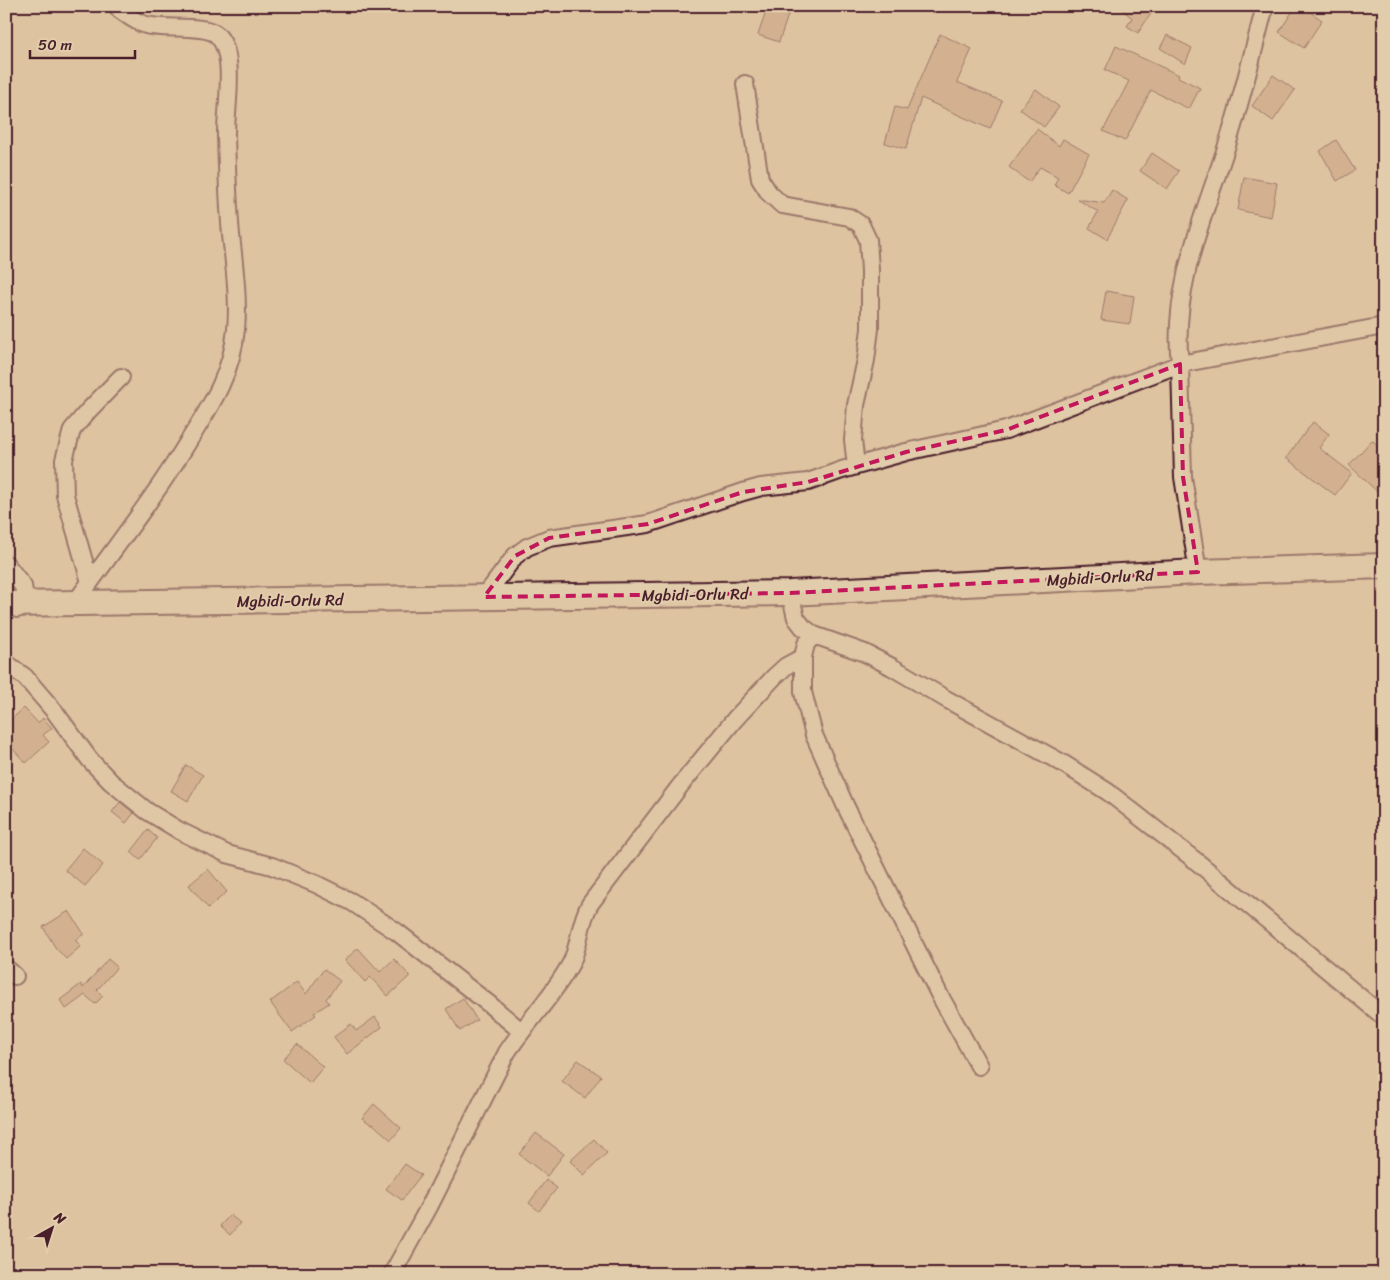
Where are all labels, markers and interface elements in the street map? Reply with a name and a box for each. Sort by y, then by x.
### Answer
scale bar [30,28,135,60]
text: 50 m [38,32,73,58]
street label: Mgbidi-Orlu Rd [1046,560,1156,595]
street label: Mgbidi-Orlu Rd [641,579,750,610]
street label: Mgbidi-Orlu Rd [236,585,345,616]
north arrow [28,1202,78,1252]
text: N [47,1205,72,1231]

